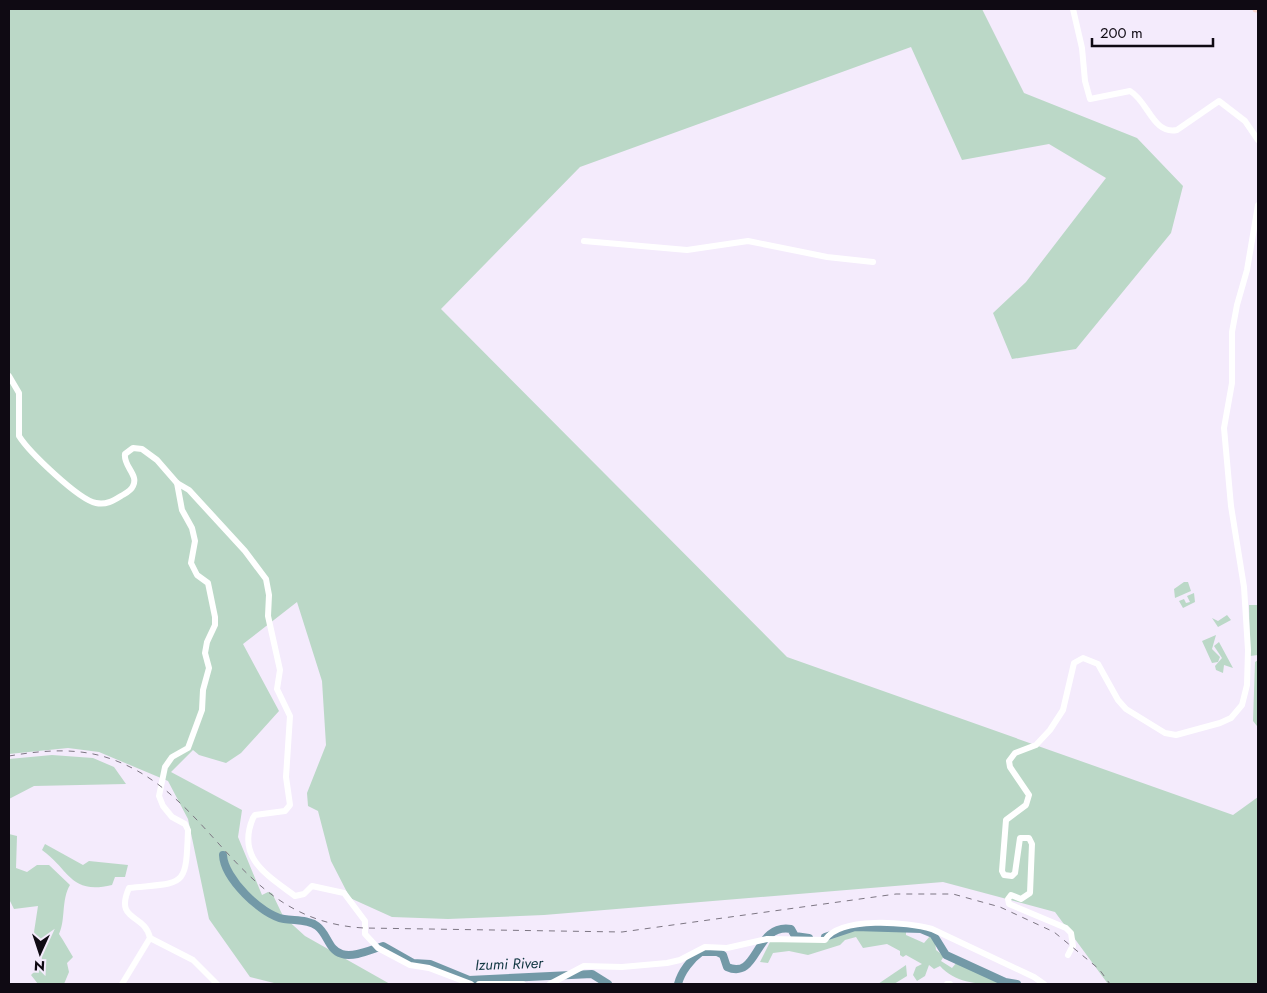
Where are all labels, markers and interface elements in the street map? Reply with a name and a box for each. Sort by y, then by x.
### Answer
scale bar [1092,15,1213,47]
text: 200 m [1100,22,1143,44]
north arrow [15,928,65,978]
water label: Izumi River [475,952,544,976]
text: N [33,956,45,976]

